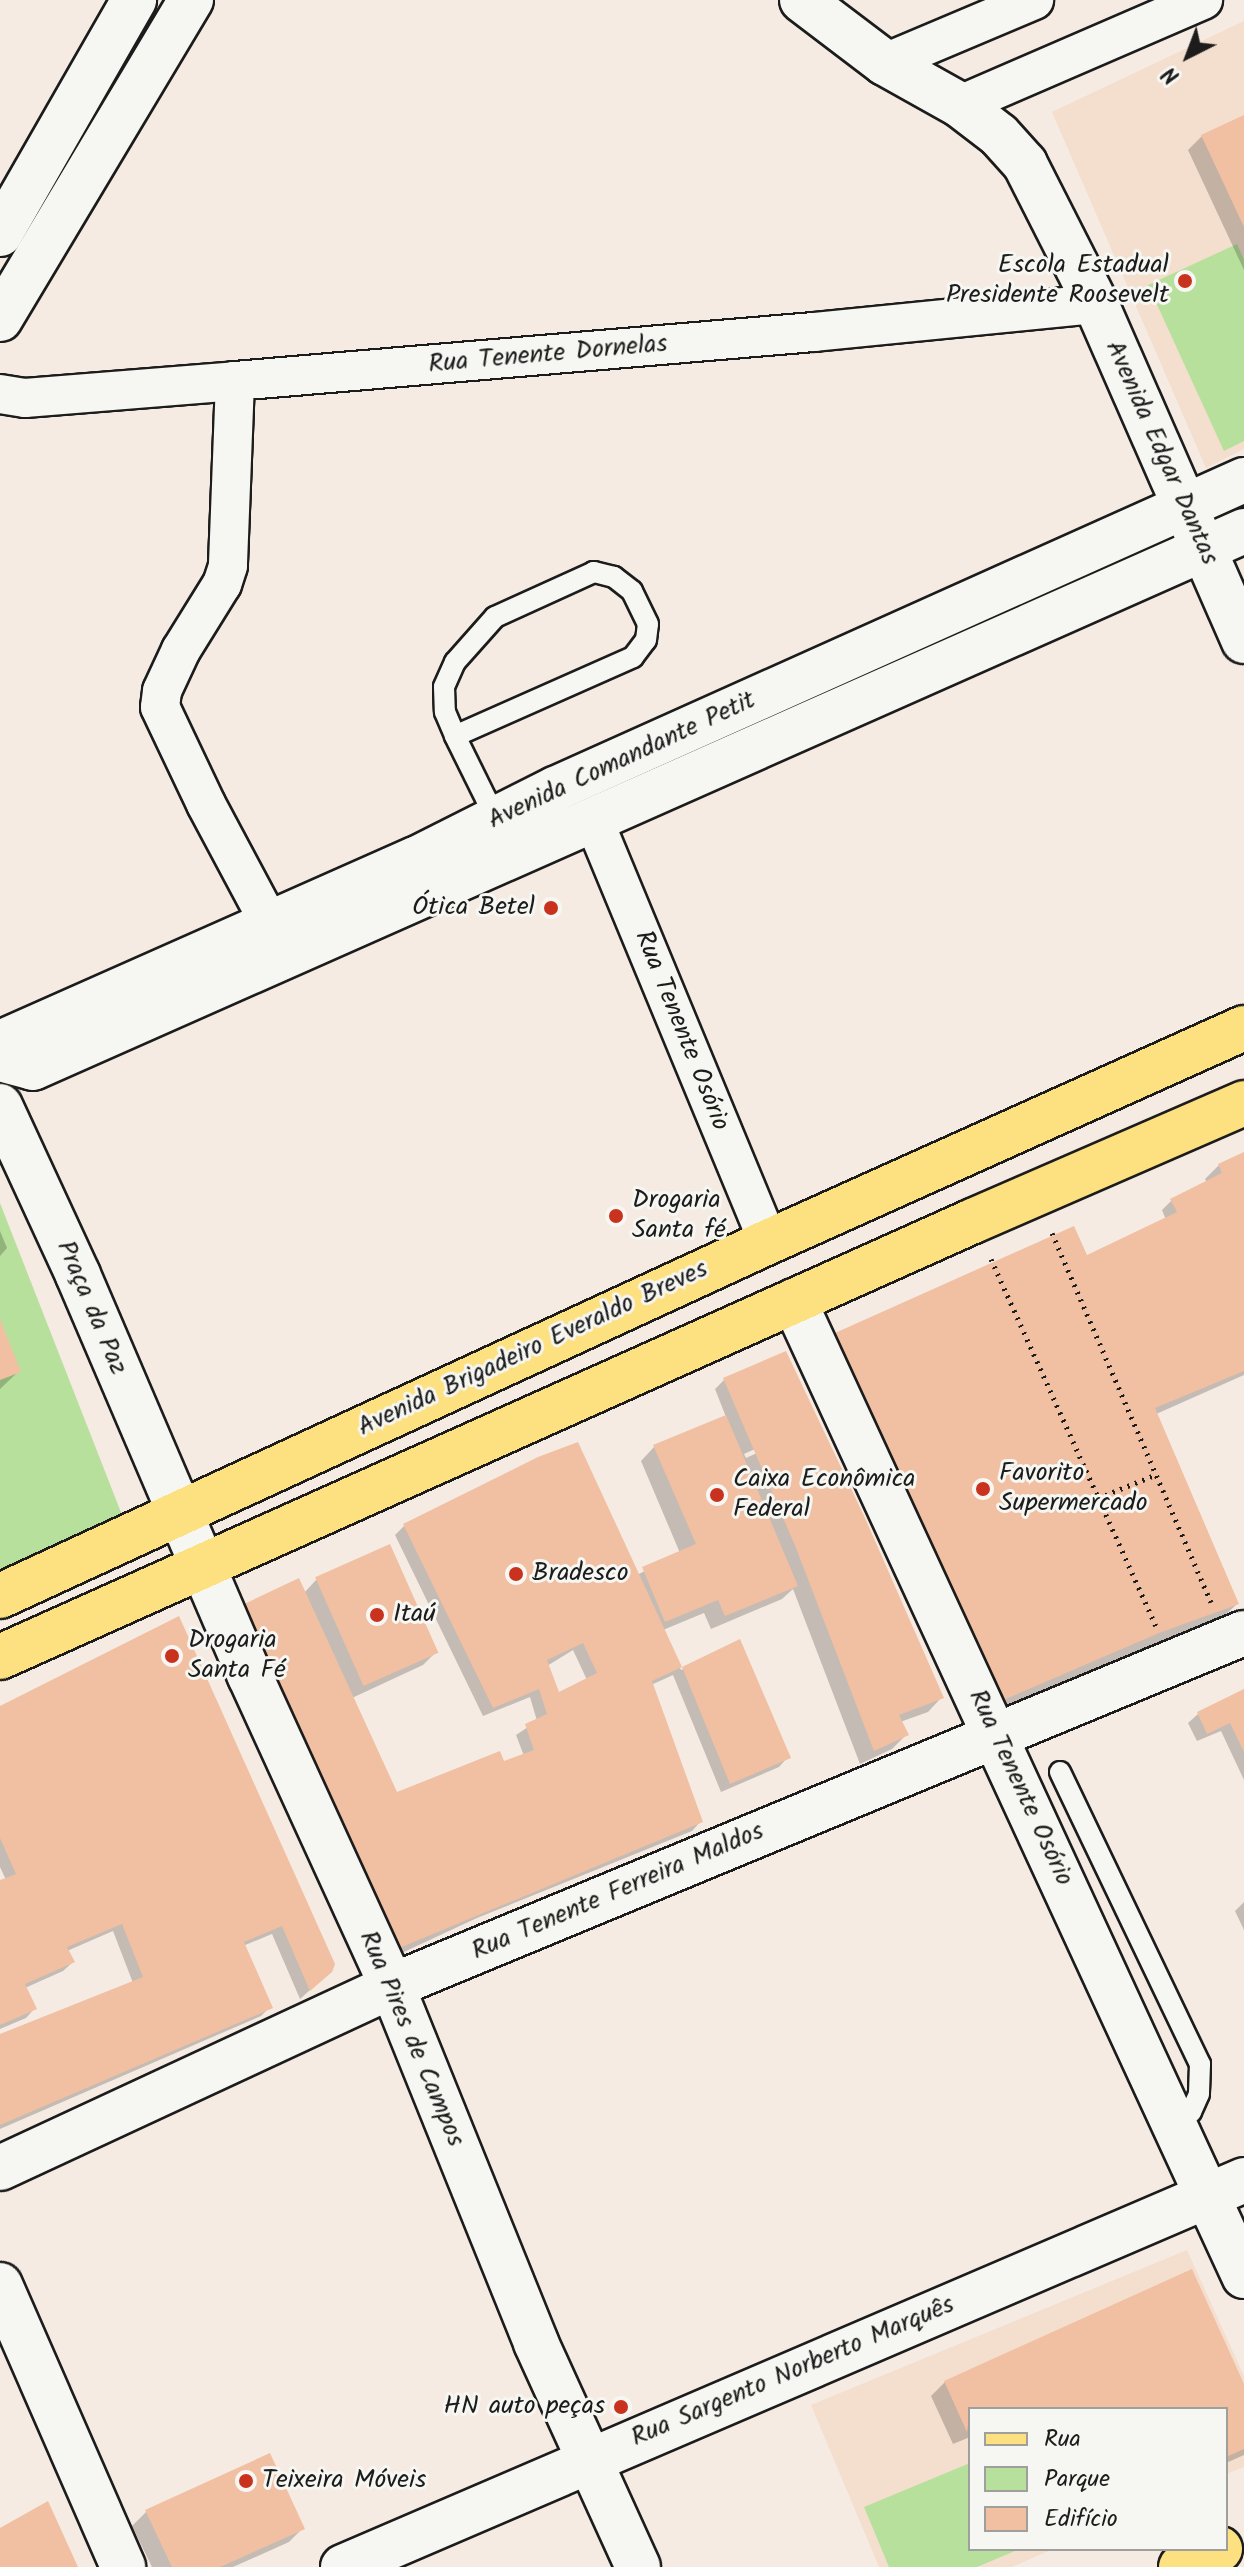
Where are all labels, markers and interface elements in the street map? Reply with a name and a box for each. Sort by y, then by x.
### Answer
north arrow [1148,16,1228,96]
text: N [1155,57,1188,92]
place label: Escola Estadual Presidente Roosevelt [946,250,1169,312]
marker: Escola Estadual Presidente Roosevelt [1176,272,1194,290]
street label: Rua Tenente Dornelas [427,329,669,381]
street label: Avenida Edgar Dantas [1098,336,1224,570]
street label: Avenida Comandante Petit [483,685,761,837]
place label: Ótica Betel [412,892,535,924]
marker: Ótica Betel [542,899,560,917]
street label: Rua Tenente Osório [627,926,735,1136]
place label: Drogaria Santa fé [632,1185,726,1246]
marker: Drogaria Santa fé [607,1207,625,1225]
street label: Praça da Paz [49,1236,133,1380]
street label: Avenida Brigadeiro Everaldo Breves [353,1254,713,1444]
place label: Favorito Supermercado [999,1458,1148,1520]
place label: Caixa Econômica Federal [733,1464,915,1526]
marker: Favorito Supermercado [974,1480,992,1498]
marker: Caixa Econômica Federal [708,1486,726,1504]
place label: Bradesco [532,1558,628,1590]
marker: Bradesco [507,1565,525,1583]
place label: Itaú [393,1599,436,1631]
marker: Itaú [368,1606,386,1624]
place label: Drogaria Santa Fé [188,1625,286,1686]
marker: Drogaria Santa Fé [163,1647,181,1665]
street label: Rua Tenente Osório [961,1685,1079,1891]
street label: Rua Tenente Ferreira Maldos [467,1816,769,1968]
street label: Rua Pires de Campos [351,1926,471,2152]
street label: Rua Sargento Norberto Marquês [627,2290,959,2454]
place label: HN auto peças [444,2391,605,2423]
marker: HN auto peças [612,2398,630,2416]
legend [968,2407,1228,2551]
text: Rua [1044,2420,1081,2459]
text: Parque [1044,2460,1110,2499]
place label: Teixeira Móveis [262,2465,426,2497]
marker: Teixeira Móveis [237,2472,255,2490]
text: Edifício [1044,2500,1118,2539]

